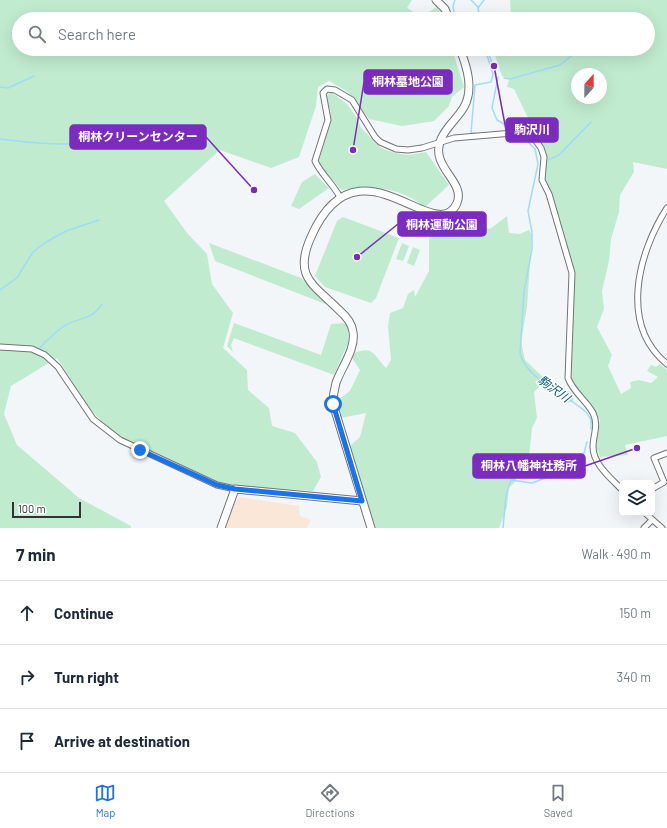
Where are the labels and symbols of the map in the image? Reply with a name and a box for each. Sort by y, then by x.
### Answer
north arrow [571,68,607,104]
callout: 桐林墓地公園 [364,70,452,94]
text: 桐林墓地公園 [372,74,444,88]
callout: 駒沢川 [506,118,558,142]
text: 駒沢川 [514,122,550,136]
callout: 桐林クリーンセンター [70,125,206,149]
text: 桐林クリーンセンター [78,129,198,143]
callout: 桐林運動公園 [398,212,486,236]
text: 桐林運動公園 [406,217,478,231]
water label: 駒沢川 [536,372,575,406]
route start [324,395,342,413]
route end [131,441,149,459]
callout: 桐林八幡神社務所 [473,454,585,478]
text: 桐林八幡神社務所 [481,458,577,472]
scale bar [12,500,81,519]

